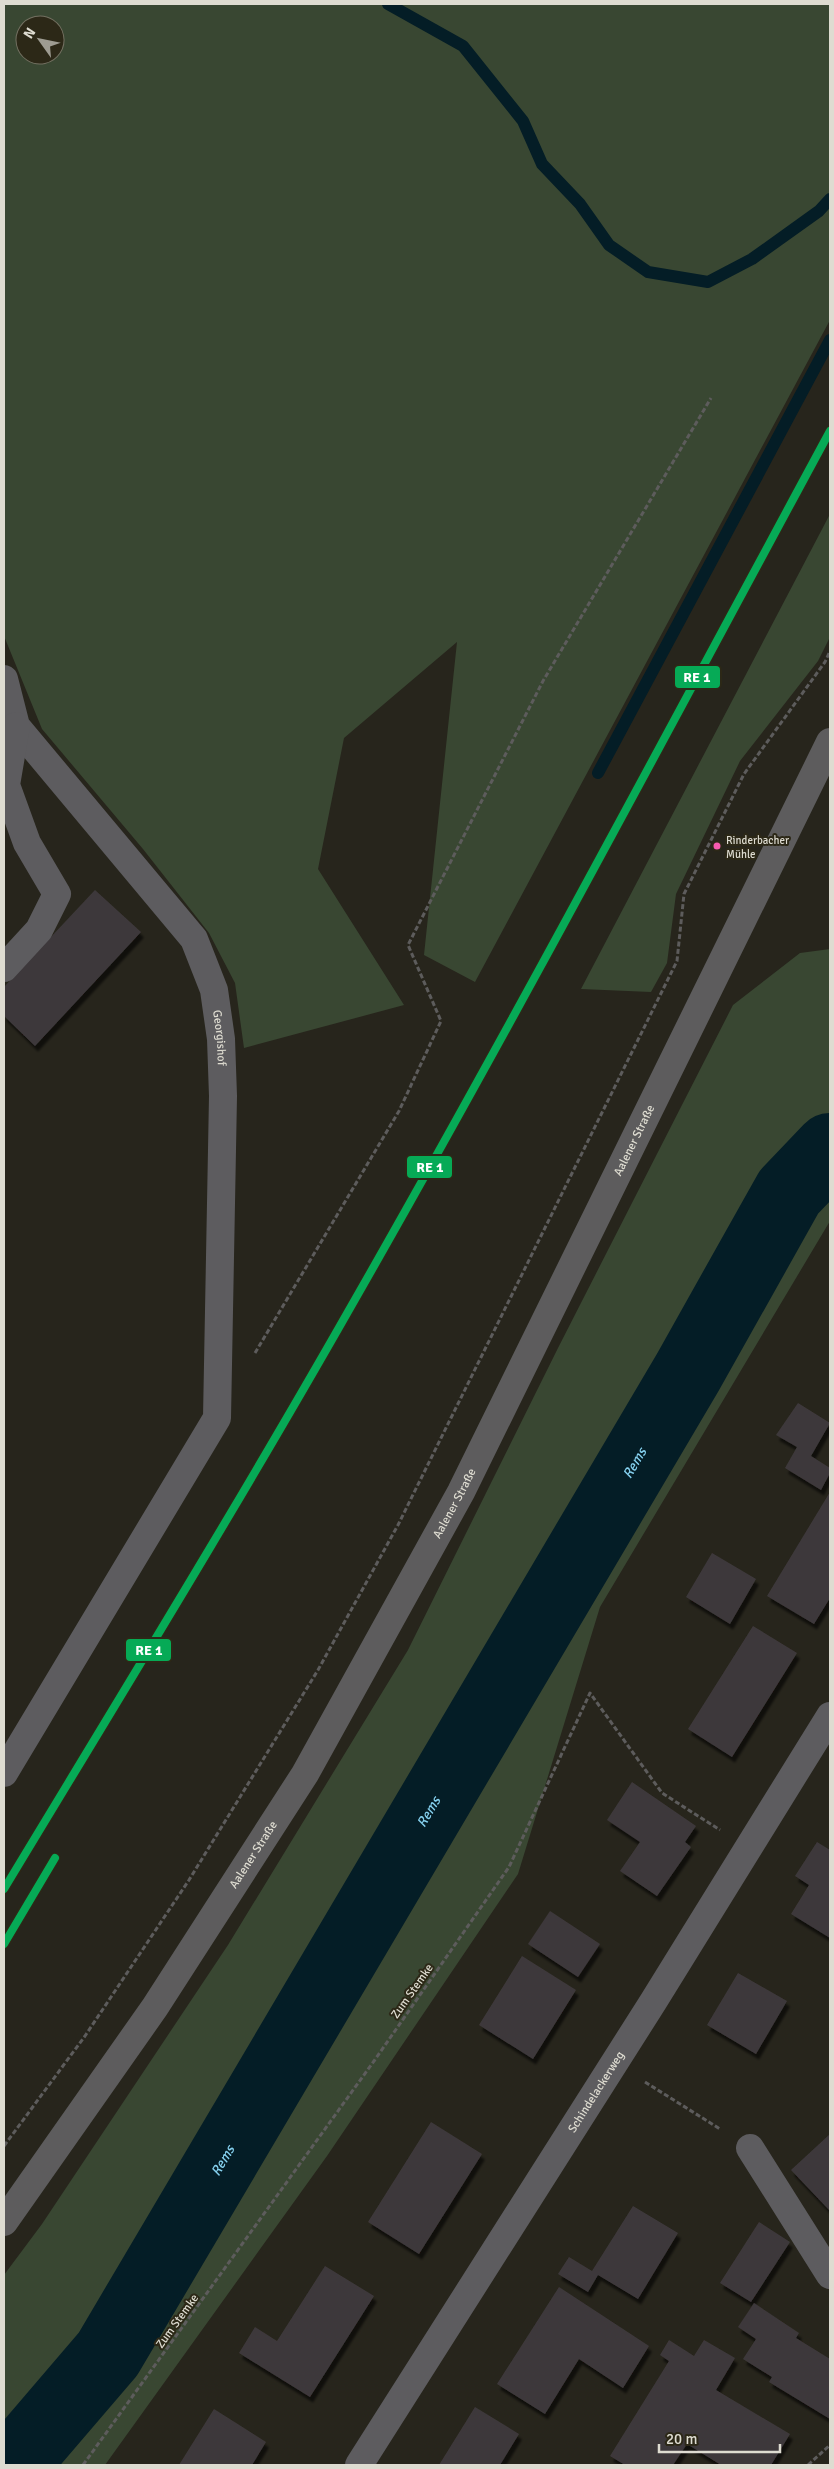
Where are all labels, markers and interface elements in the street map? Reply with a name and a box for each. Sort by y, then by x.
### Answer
north arrow [15,15,65,65]
text: N [20,24,39,42]
line badge: RE 1 [674,665,721,689]
text: RE 1 [683,669,711,686]
place label: Rinderbacher Mühle [726,834,789,861]
marker: Rinderbacher Mühle [712,841,722,851]
street label: Georgishof [209,1009,229,1067]
street label: Aalener Straße [611,1103,658,1179]
line badge: RE 1 [406,1155,453,1179]
text: RE 1 [416,1159,444,1176]
water label: Rems [619,1443,651,1482]
street label: Aalener Straße [430,1466,479,1541]
line badge: RE 1 [125,1638,172,1662]
text: RE 1 [135,1642,163,1659]
water label: Rems [413,1792,445,1830]
street label: Aalener Straße [226,1818,281,1891]
street label: Zum Stemke [388,1961,437,2022]
street label: Schindelackerweg [565,2049,628,2136]
water label: Rems [207,2141,239,2179]
street label: Zum Stemke [153,2291,202,2351]
scale bar [659,2422,780,2454]
text: 20 m [666,2430,697,2448]

